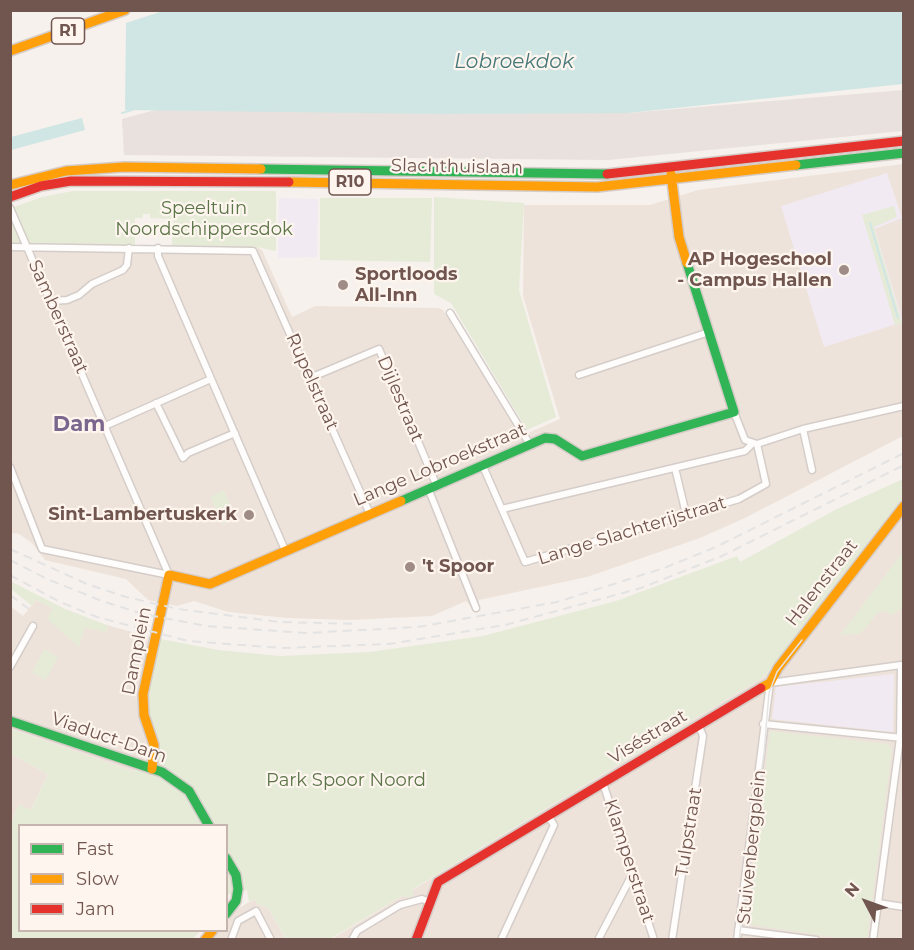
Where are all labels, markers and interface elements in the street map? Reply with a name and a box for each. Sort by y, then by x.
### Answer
road number: R1 [52,18,84,44]
water label: Lobroekdok [454,50,574,74]
street label: Slachthuislaan [391,155,523,179]
road number: R10 [329,169,371,195]
park label: Speeltuin Noordschippersdok [115,198,293,240]
place label: AP Hogeschool - Campus Hallen [677,249,832,292]
street label: Samberstraat [23,257,93,377]
marker: AP Hogeschool - Campus Hallen [837,263,851,277]
place label: Sportloods All-Inn [355,264,458,306]
marker: Sportloods All-Inn [336,278,350,292]
street label: Rupelstraat [281,330,343,434]
street label: Dijlestraat [372,353,428,445]
district label: Dam [53,412,105,438]
street label: Lange Lobroekstraat [350,419,530,511]
street label: Lange Slachterijstraat [535,492,729,570]
place label: Sint-Lambertuskerk [48,504,237,526]
marker: Sint-Lambertuskerk [242,508,256,522]
street label: Halenstraat [781,535,863,631]
place label: 't Spoor [422,556,494,578]
marker: 't Spoor [403,560,417,574]
street label: Damplein [118,605,156,697]
street label: Viséstraat [605,705,691,769]
street label: Viaduct-Dam [48,708,170,768]
street label: Stuivenbergplein [733,769,771,925]
park label: Park Spoor Noord [266,770,426,792]
street label: Tulpstraat [671,786,707,878]
street label: Klamperstraat [599,796,659,926]
legend [18,824,228,932]
text: Fast [76,838,114,860]
text: Slow [76,868,119,890]
north arrow [836,872,896,932]
text: N [841,879,863,901]
text: Jam [76,898,115,920]

